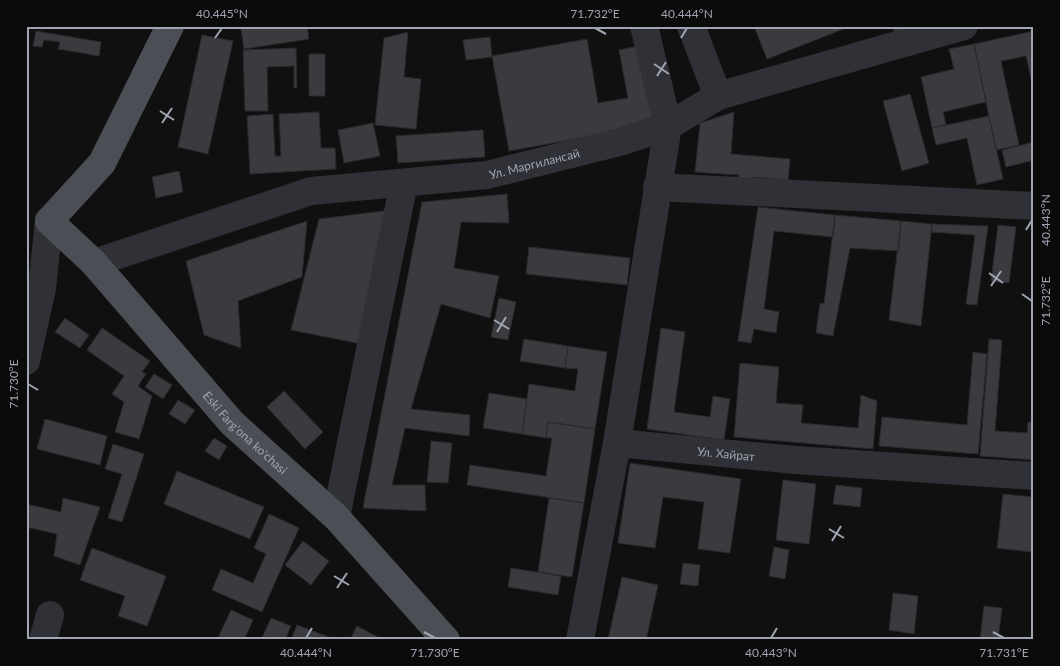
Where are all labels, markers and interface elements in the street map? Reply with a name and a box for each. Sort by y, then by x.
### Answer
text: 40.445°N [196,6,248,21]
text: 71.732°E [570,6,620,21]
text: 40.444°N [661,6,713,21]
street label: Ул. Маргилансай [487,145,581,182]
text: 40.443°N [1038,194,1053,246]
text: 71.732°E [1038,276,1053,326]
text: 71.730°E [6,359,21,409]
street label: Eski Farg'ona ko'chasi [200,388,291,477]
street label: Ул. Хайрат [696,443,756,464]
text: 40.444°N [280,645,332,660]
text: 71.730°E [410,645,460,660]
text: 40.443°N [745,645,797,660]
text: 71.731°E [979,645,1029,660]

